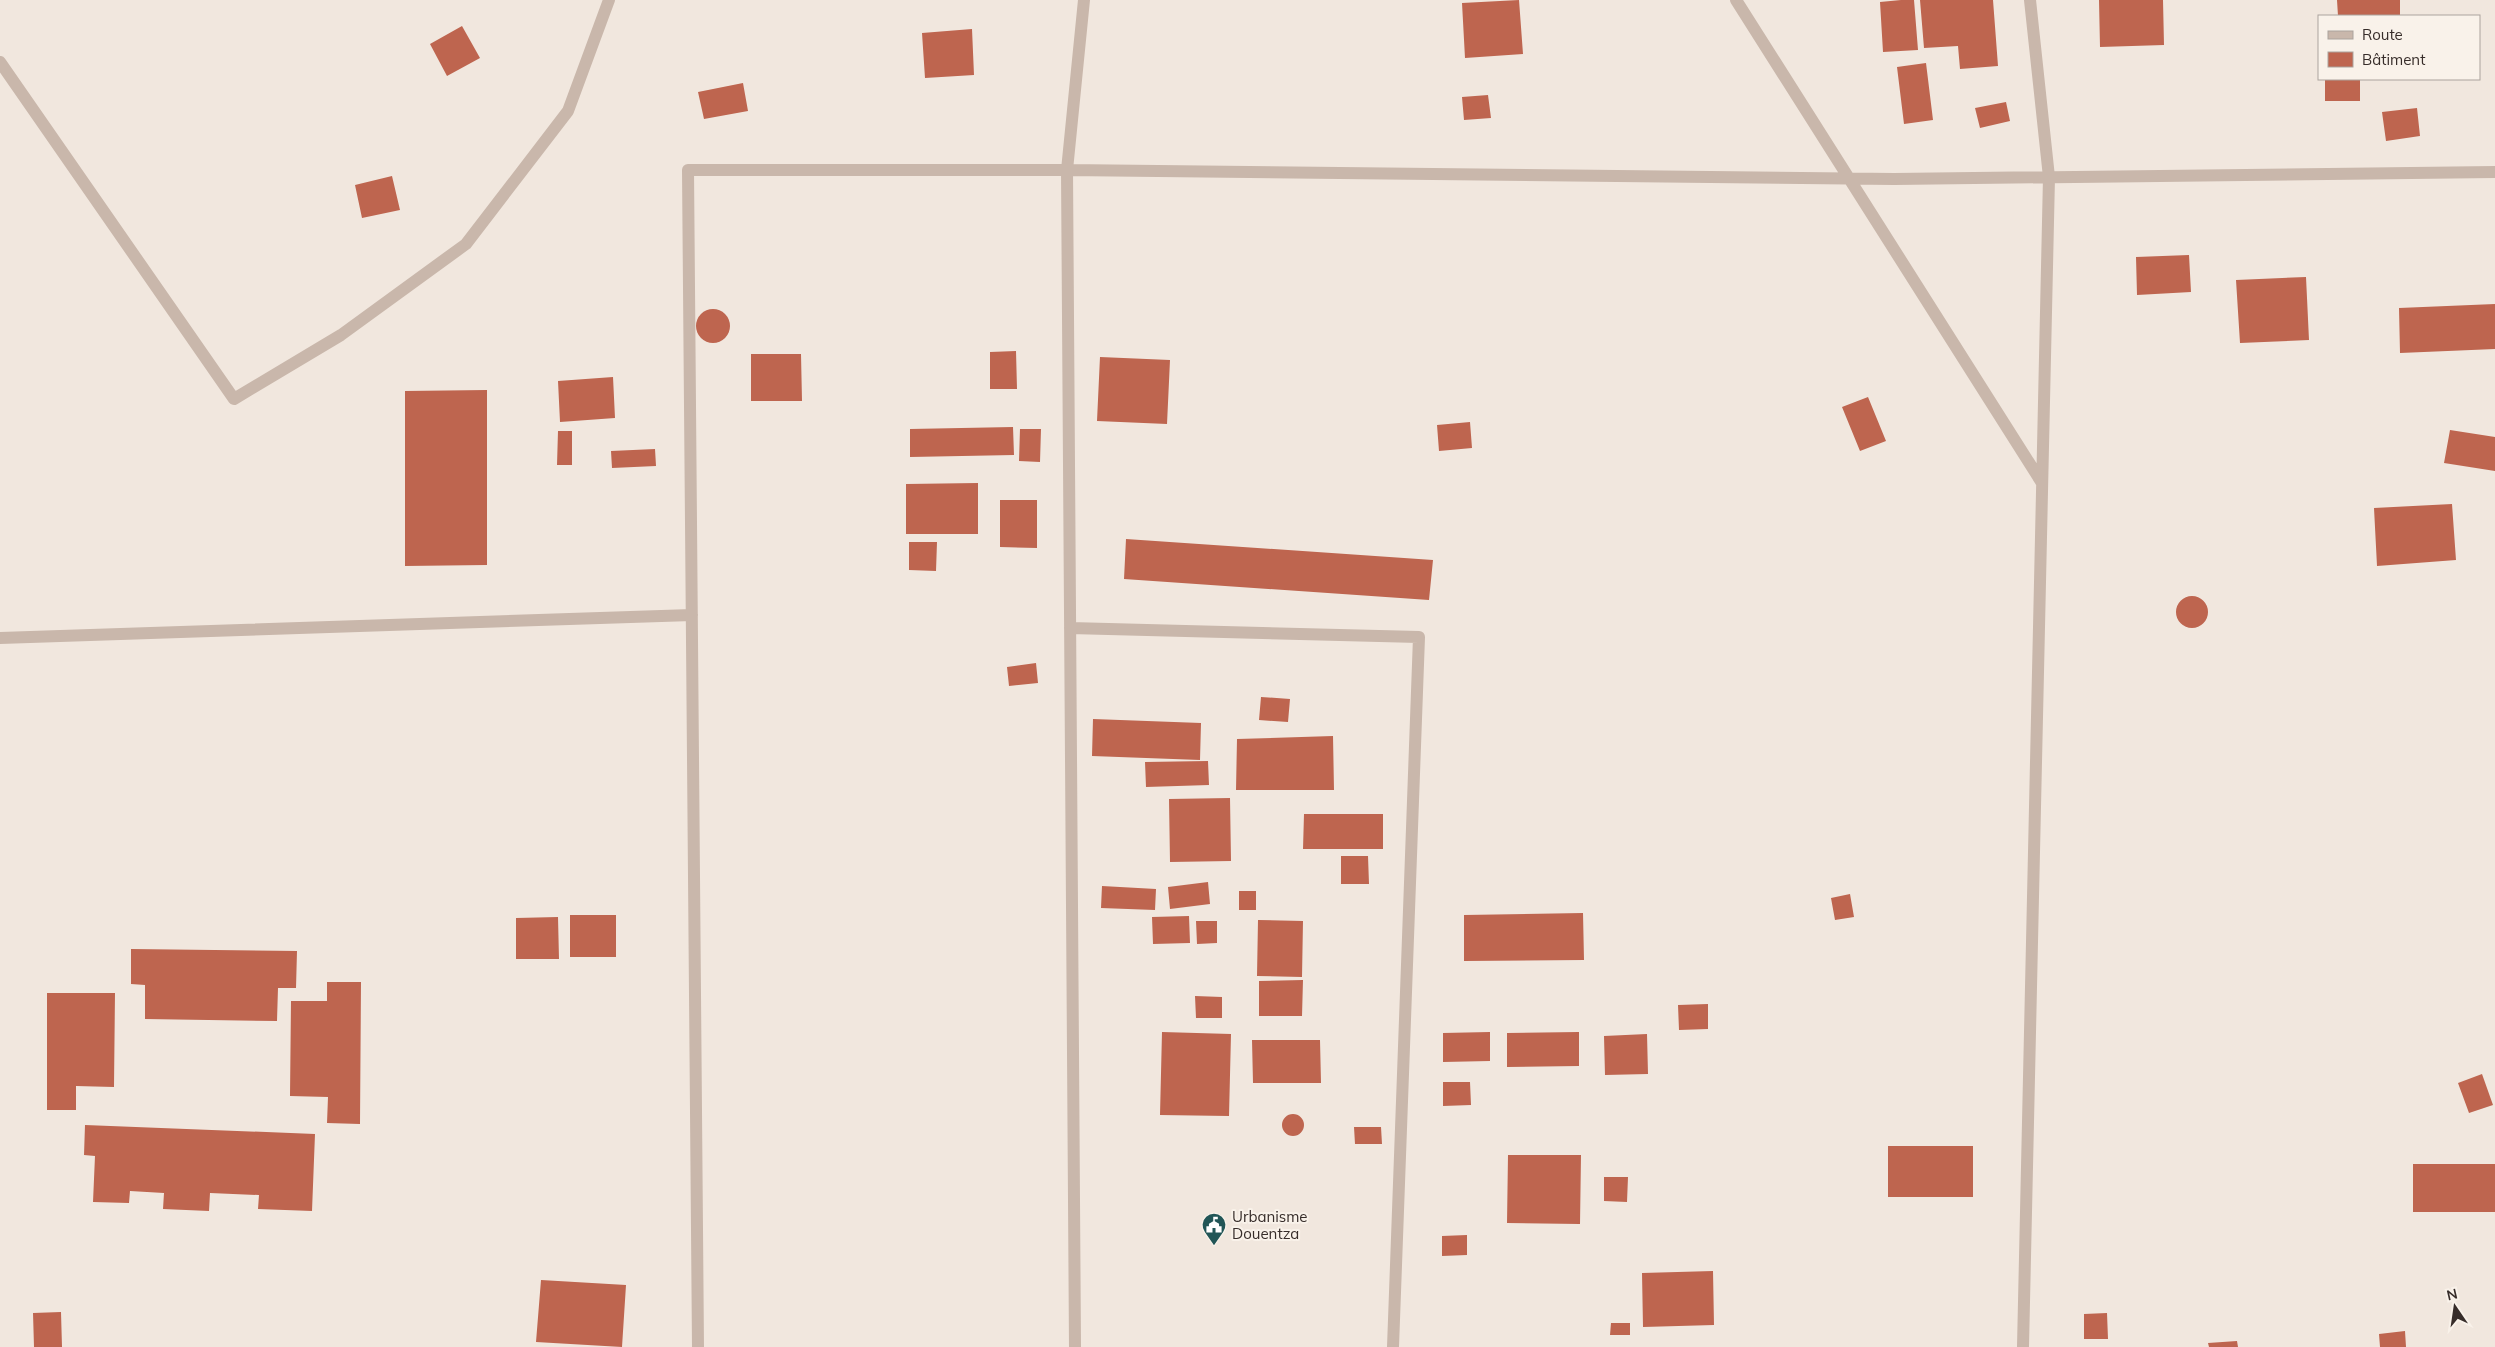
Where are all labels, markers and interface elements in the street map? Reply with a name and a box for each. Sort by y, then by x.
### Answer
legend [2318,15,2480,80]
text: Route [2362,25,2403,44]
text: Bâtiment [2362,50,2425,69]
place label: Urbanisme Douentza [1232,1207,1308,1243]
public building icon: Urbanisme Douentza [1201,1212,1227,1246]
north arrow [2430,1282,2480,1332]
text: N [2445,1284,2459,1304]

